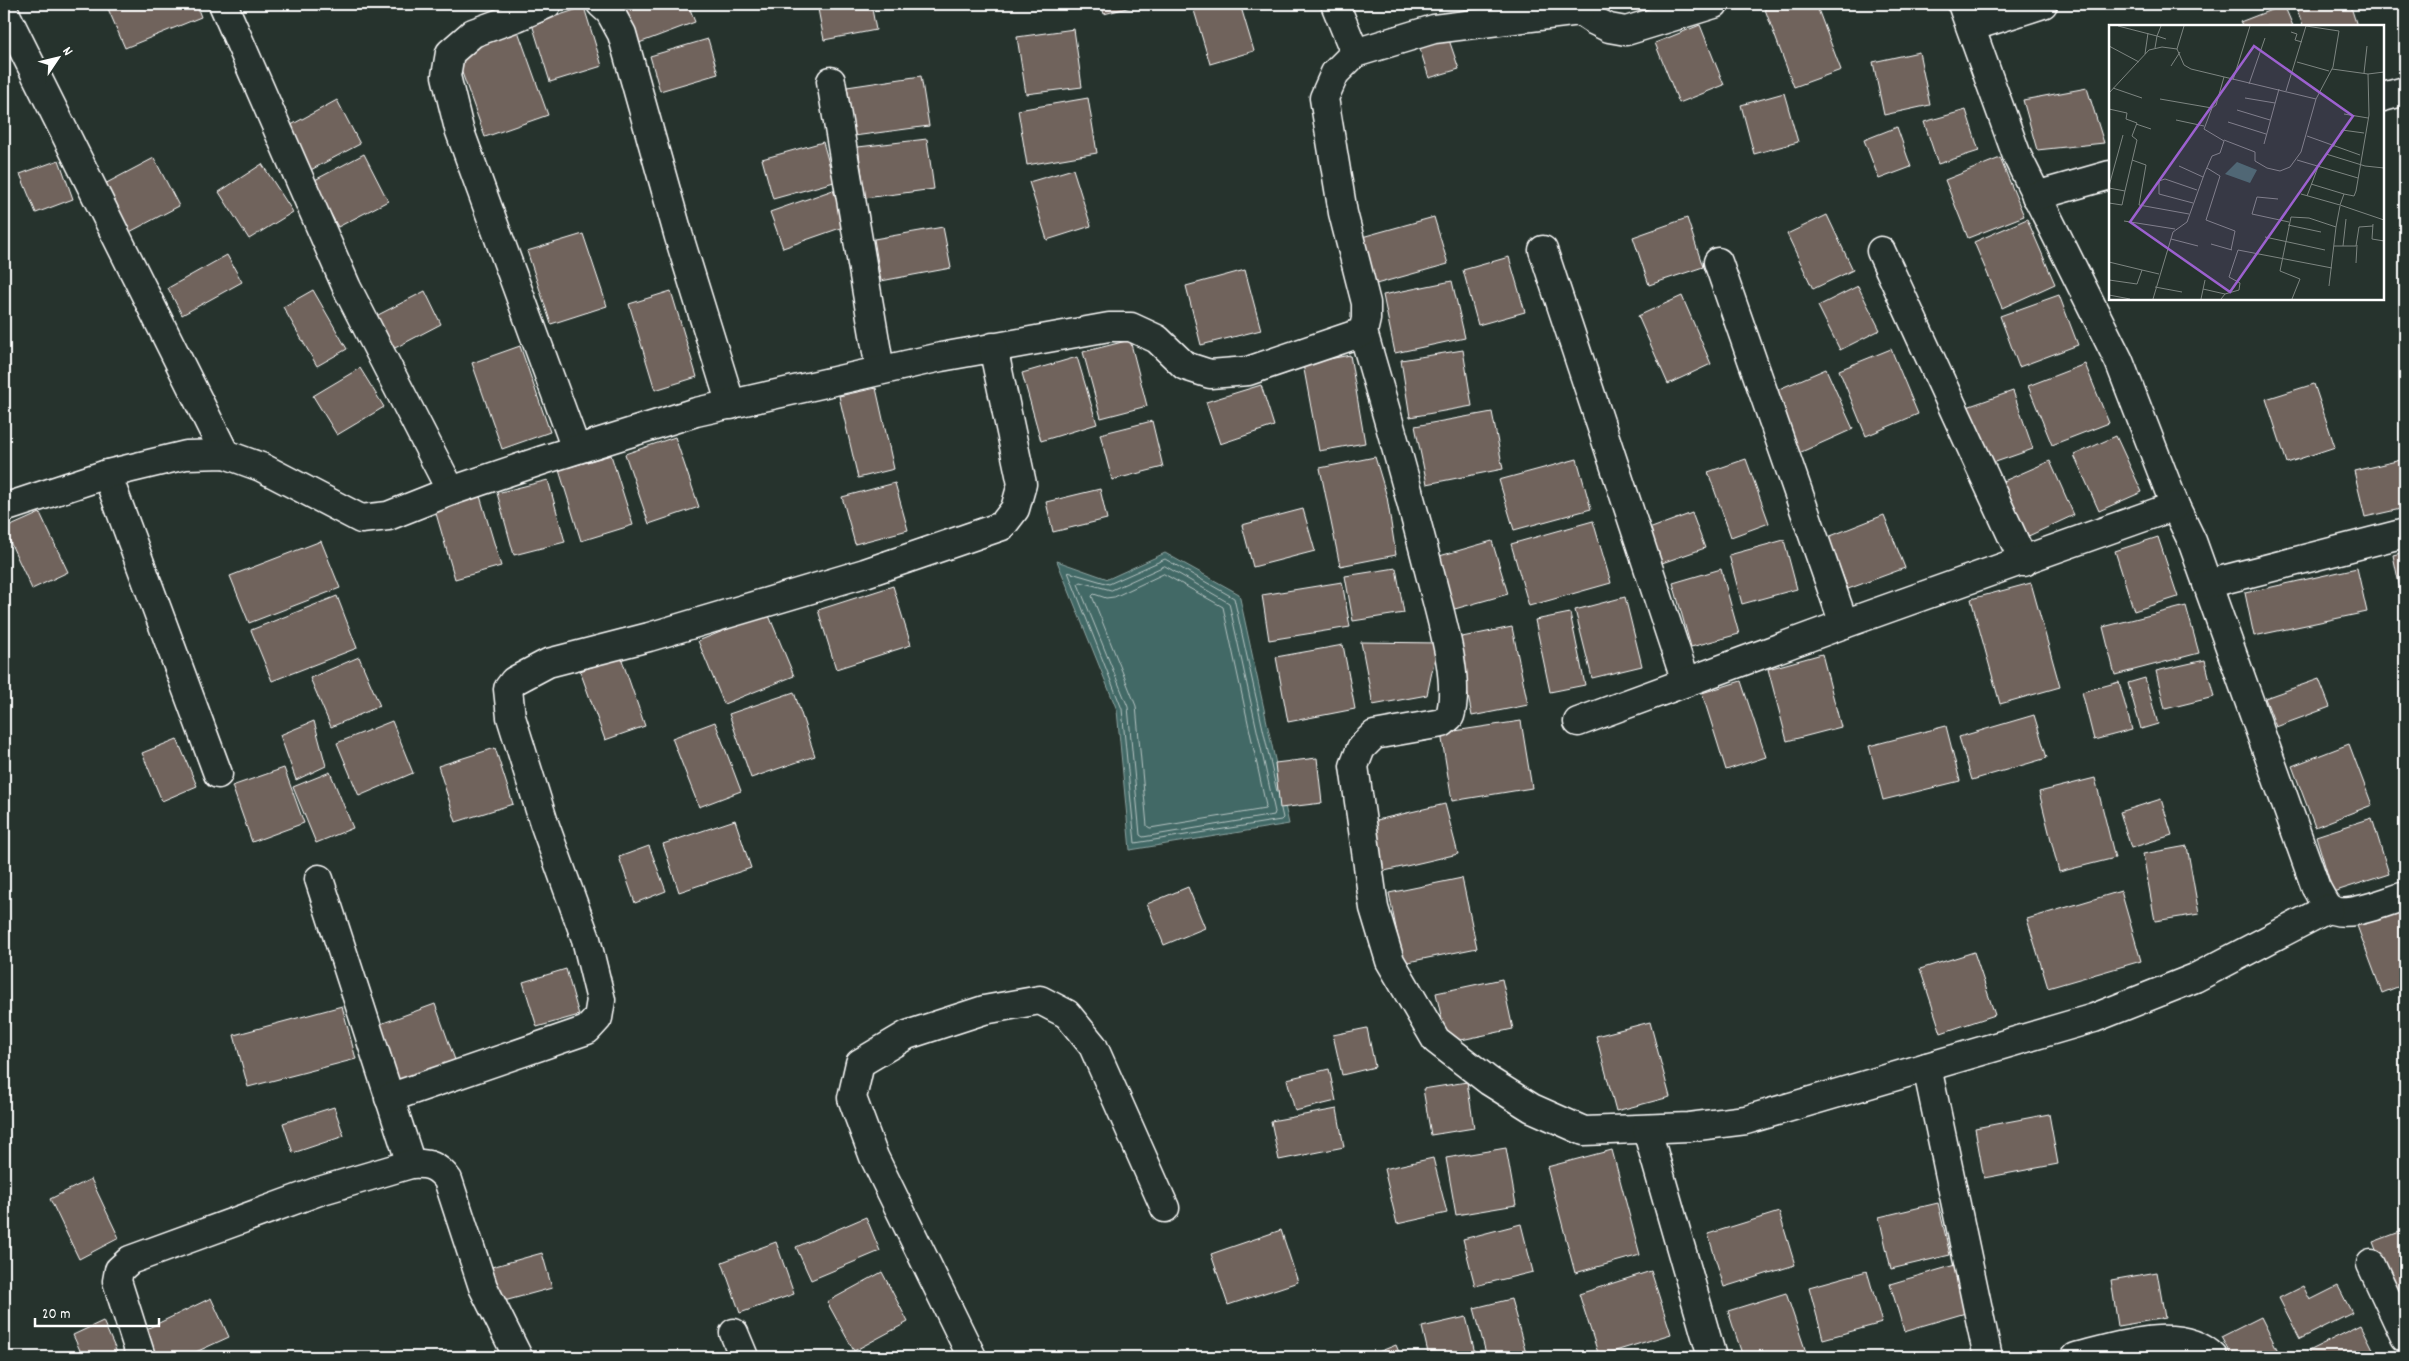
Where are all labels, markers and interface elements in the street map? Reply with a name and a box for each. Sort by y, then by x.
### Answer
inset map [2109,25,2384,300]
north arrow [32,32,82,82]
text: N [57,43,77,60]
scale bar [35,1296,159,1328]
text: 20 m [42,1304,70,1326]

